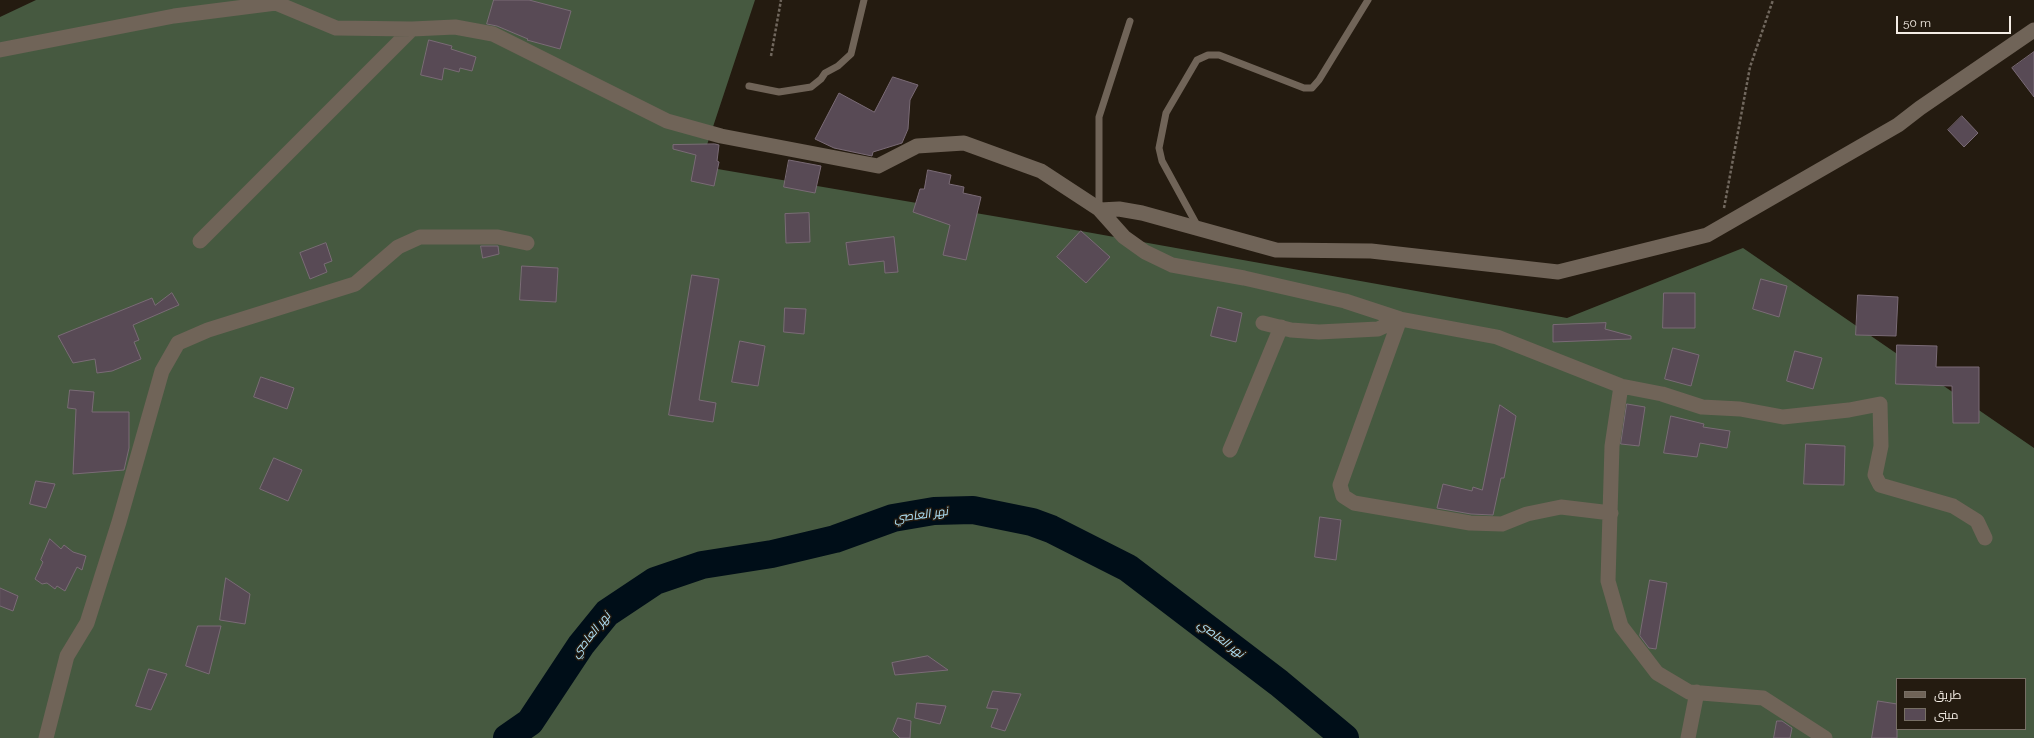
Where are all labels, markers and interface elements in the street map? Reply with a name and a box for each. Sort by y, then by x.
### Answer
scale bar [1898,8,2013,34]
text: 50 m [1903,16,1931,30]
water label: نهر العاصي [893,504,949,526]
water label: نهر العاصي [568,609,614,661]
water label: نهر العاصي [1195,617,1247,661]
legend [1896,678,2026,730]
text: طريق [1934,688,1961,702]
text: مبنى [1934,708,1959,722]

